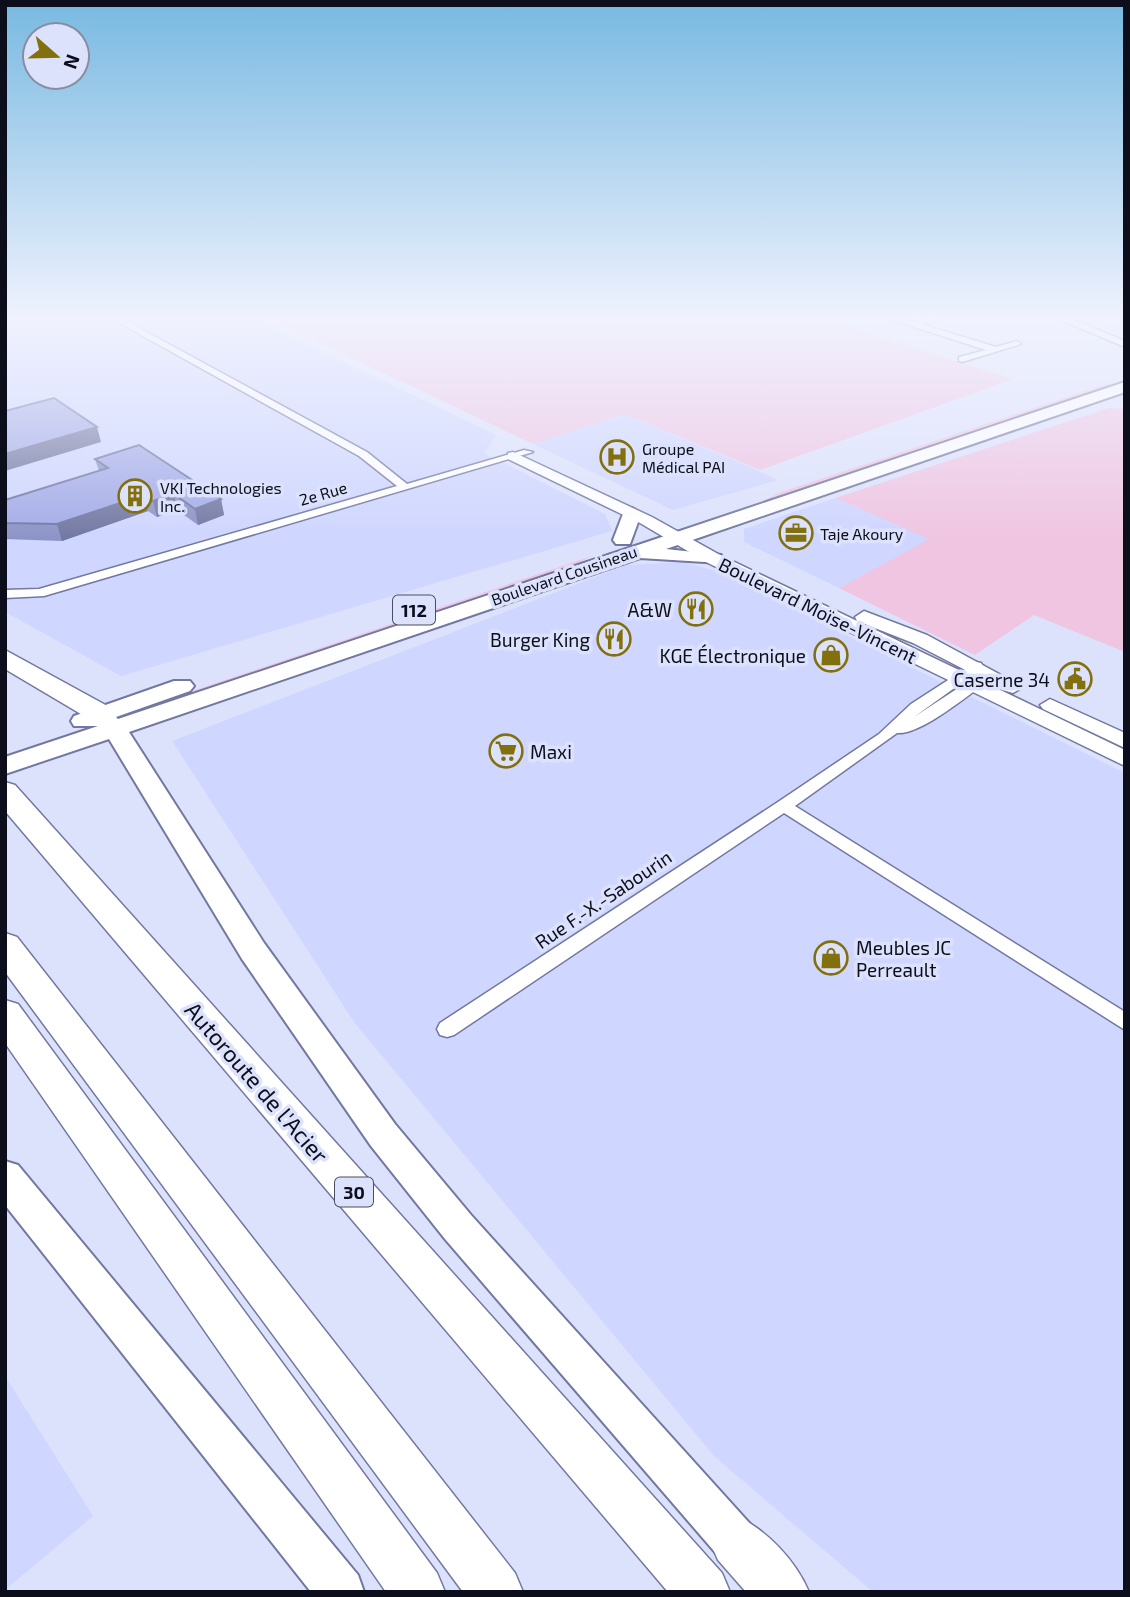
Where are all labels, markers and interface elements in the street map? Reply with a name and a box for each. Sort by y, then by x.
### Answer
north arrow [21,21,91,91]
text: N [59,52,86,72]
hospital icon: Groupe Médical PAI [598,438,636,476]
place label: Groupe Médical PAI [642,439,725,476]
building icon: VKI Technologies Inc. [116,477,154,515]
street label: 2e Rue [297,477,349,509]
place label: VKI Technologies Inc. [160,478,282,515]
office icon: Taje Akoury [777,514,815,552]
place label: Taje Akoury [820,524,904,544]
street label: Boulevard Cousineau [489,541,639,609]
street label: Boulevard Moïse-Vincent [715,552,921,668]
restaurant icon: A&W [677,590,715,628]
road number: 112 [393,596,435,624]
place label: A&W [628,598,672,621]
restaurant icon: Burger King [595,620,633,658]
place label: Burger King [490,628,590,651]
shop icon: KGE Électronique [812,636,850,674]
place label: KGE Électronique [660,644,806,667]
public building icon: Caserne 34 [1056,660,1094,698]
place label: Caserne 34 [954,668,1050,691]
supermarket icon: Maxi [487,732,525,770]
place label: Maxi [530,740,572,763]
street label: Rue F.-X.-Sabourin [530,845,676,953]
place label: Meubles JC Perreault [856,936,951,981]
shop icon: Meubles JC Perreault [812,939,850,977]
street label: Autoroute de l'Acier [179,996,335,1168]
road number: 30 [335,1177,373,1206]

